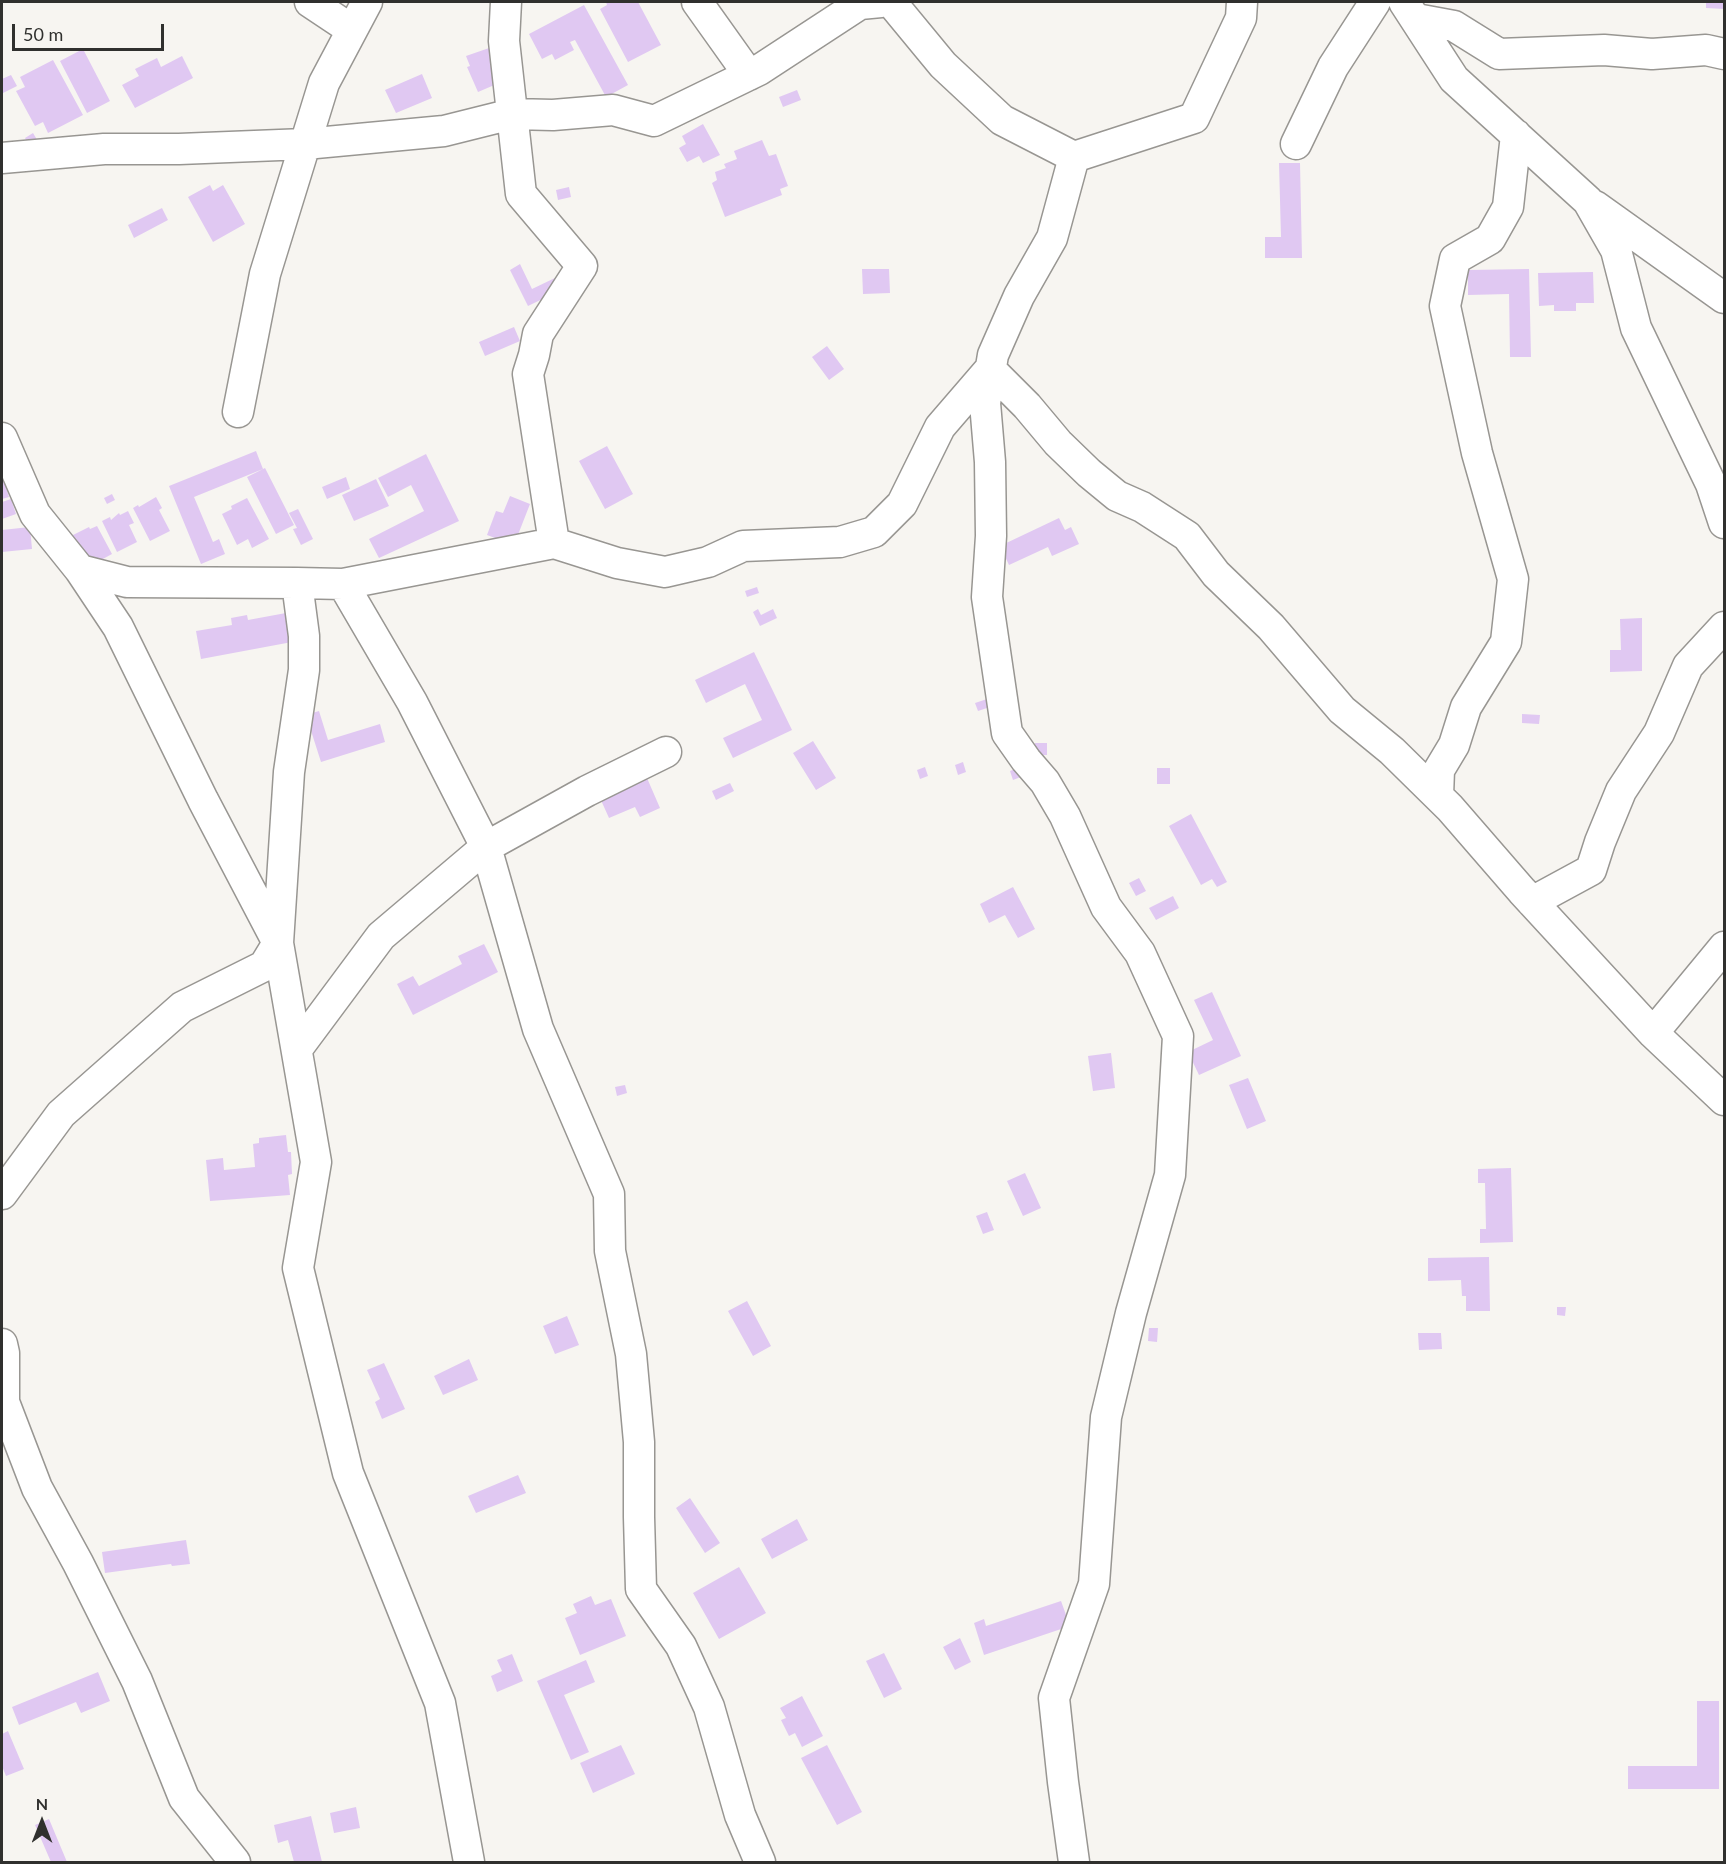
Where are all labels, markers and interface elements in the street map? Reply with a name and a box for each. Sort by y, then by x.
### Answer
scale bar [15,12,166,50]
text: 50 m [23,23,63,45]
north arrow [12,1792,72,1852]
text: N [36,1794,48,1813]

